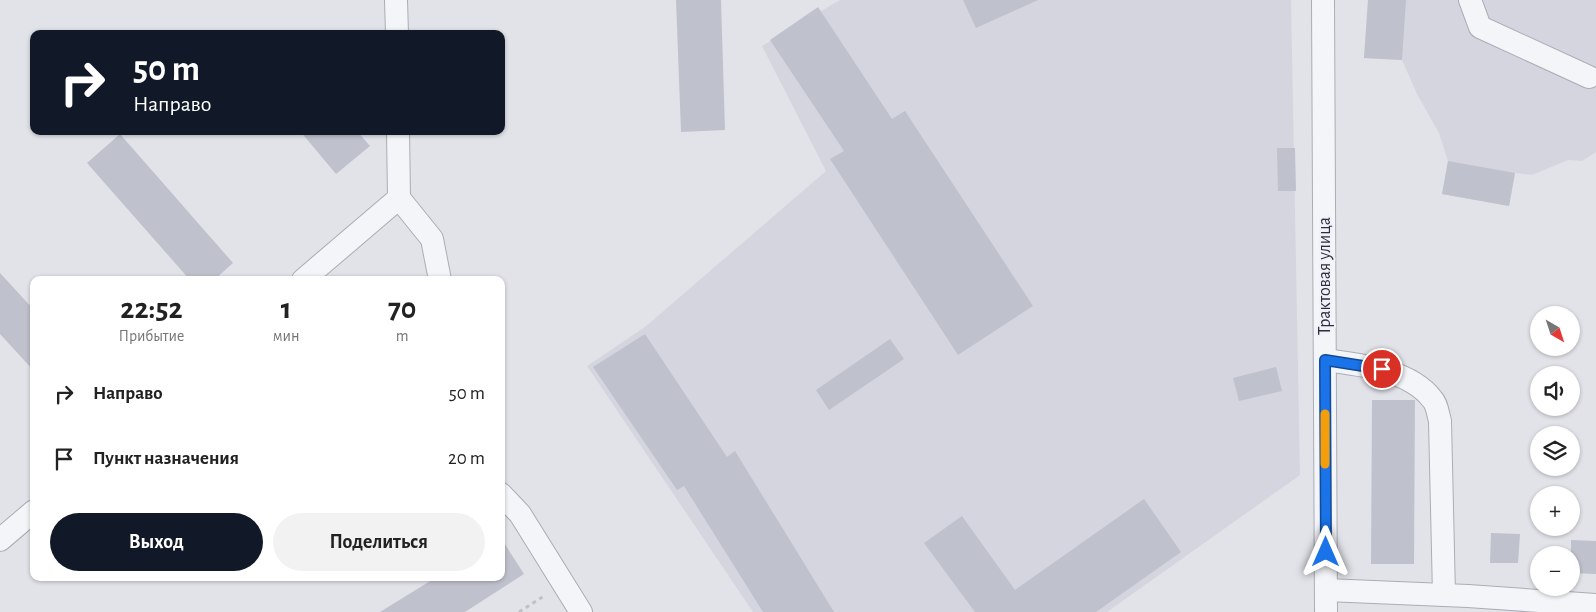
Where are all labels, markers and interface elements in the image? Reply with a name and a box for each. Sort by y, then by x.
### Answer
icon: right [50,50,115,115]
text: 50 m [133,52,200,87]
text: Направо [133,93,211,115]
street label: Трактовая улица [1316,217,1334,335]
text: 22:52 [120,294,183,324]
text: 1 [281,294,292,324]
text: 70 [388,294,417,324]
north arrow [1530,306,1580,356]
map controls [1530,306,1580,596]
text: Прибытие [118,328,184,344]
text: мин [273,328,299,344]
text: m [396,328,409,344]
pin [1361,348,1403,390]
icon: arrive [1368,355,1396,383]
button: sound [1530,366,1580,416]
icon: right [50,380,78,408]
text: Направо [93,384,163,403]
text: 50 m [449,384,485,403]
button: layers [1530,426,1580,476]
icon: arrive [50,445,78,473]
text: Пункт назначения [93,449,239,468]
text: 20 m [448,449,485,468]
button: + [1530,486,1580,536]
button: Выход [50,513,263,571]
button: Поделиться [273,513,485,571]
position arrow [1299,525,1351,577]
button: − [1530,546,1580,596]

